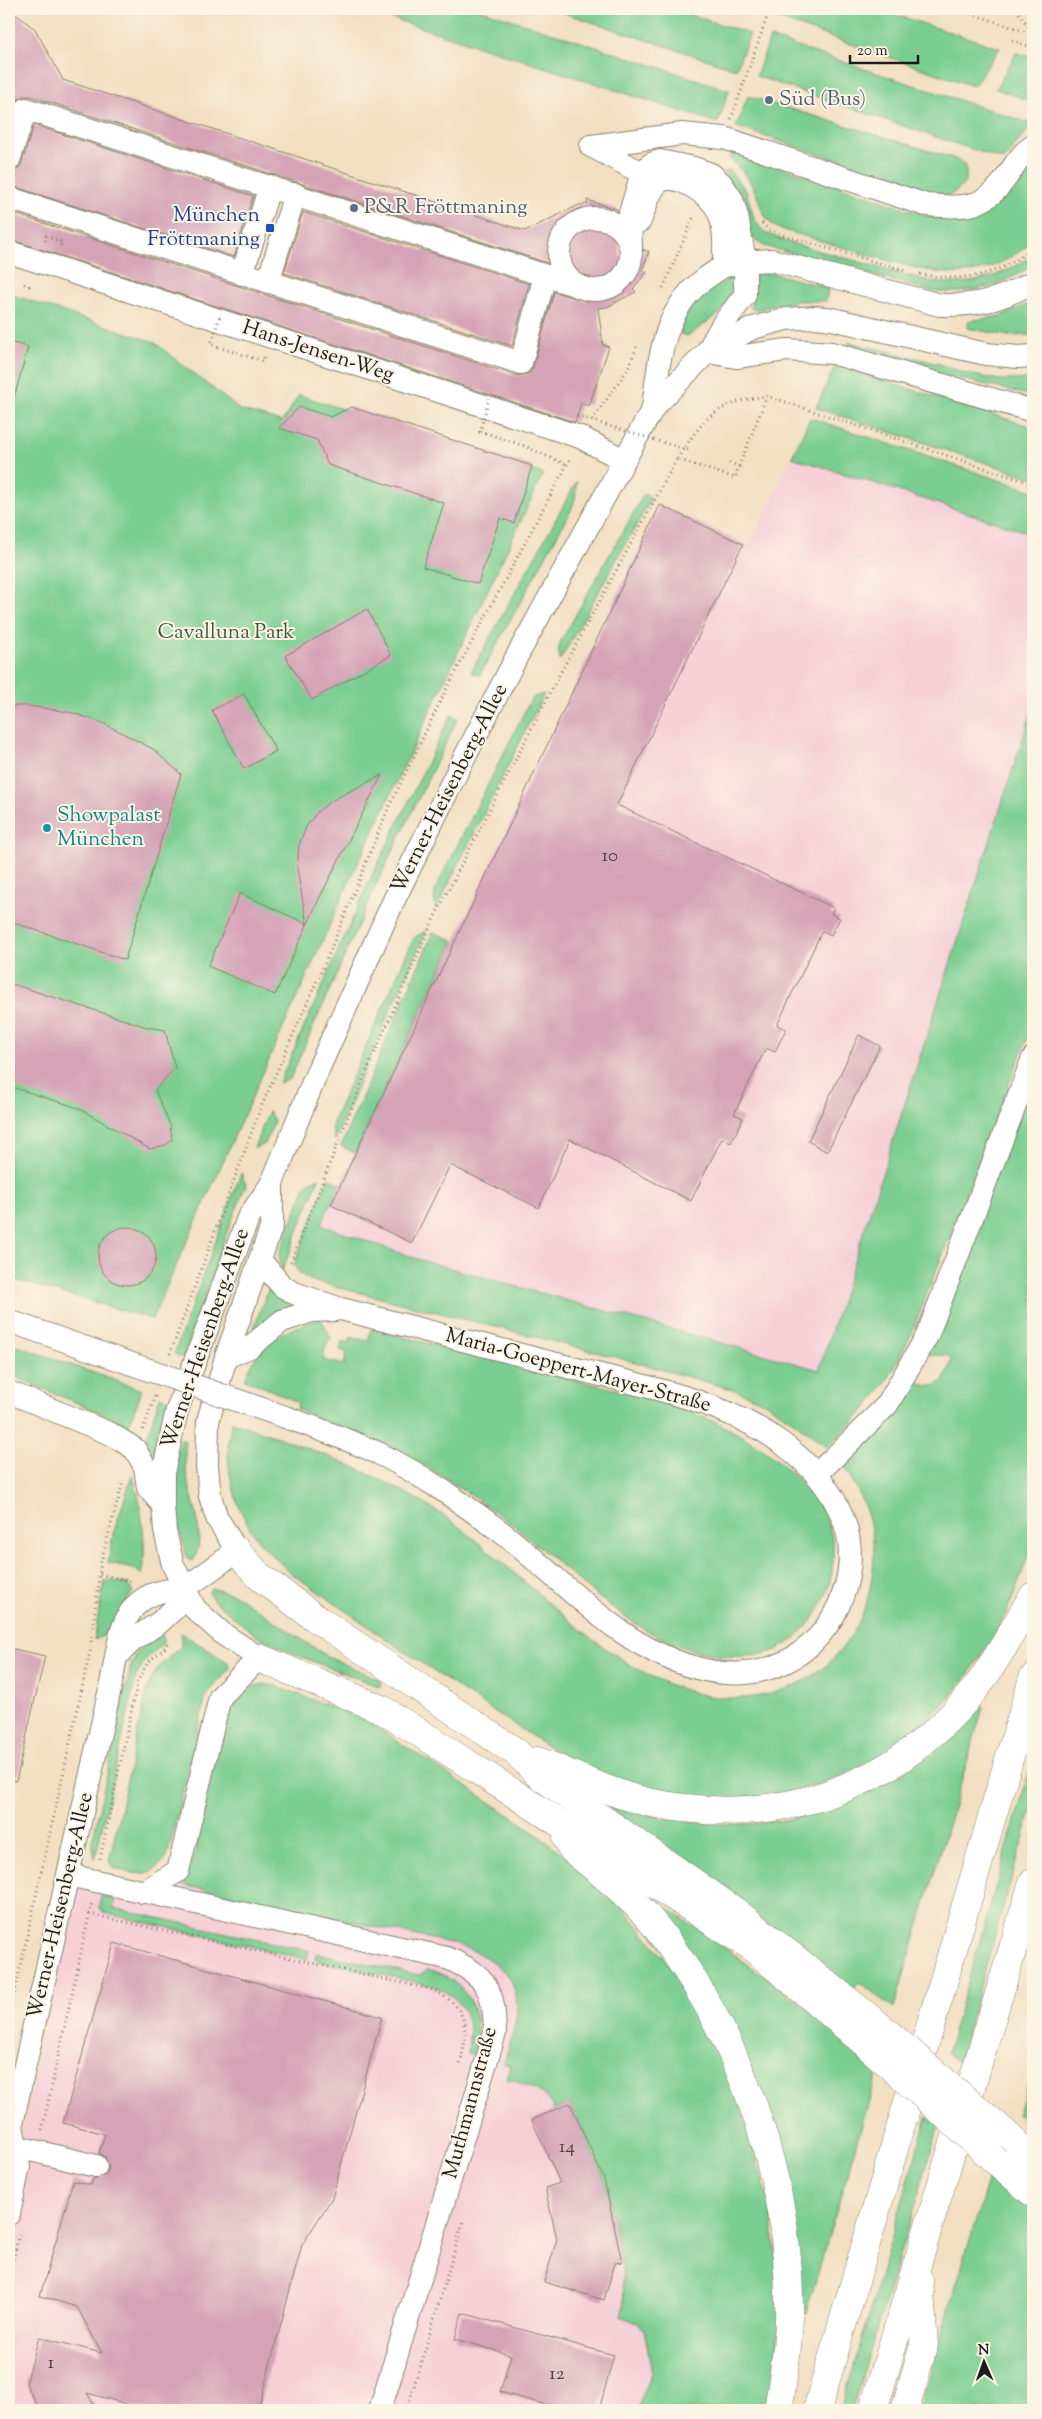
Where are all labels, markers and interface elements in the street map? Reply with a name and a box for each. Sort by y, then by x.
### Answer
scale bar [850,32,917,64]
text: 20 m [857,41,888,62]
place label: Süd (Bus) [779,85,866,115]
marker: Süd (Bus) [763,94,775,106]
place label: P&R Fröttmaning [364,193,527,223]
place label: München Fröttmaning [147,201,260,255]
marker: P&R Fröttmaning [348,202,360,214]
marker: München Fröttmaning [264,222,276,234]
street label: Hans-Jensen-Weg [238,313,398,391]
park label: Cavalluna Park [157,618,295,648]
street label: Werner-Heisenberg-Allee [384,679,516,899]
place label: Showpalast München [57,801,161,855]
marker: Showpalast München [41,822,53,834]
house number: 10 [602,843,618,870]
street label: Werner-Heisenberg-Allee [154,1224,258,1454]
street label: Maria-Goeppert-Mayer-Straße [442,1321,714,1421]
street label: Werner-Heisenberg-Allee [20,1790,102,2022]
street label: Muthmannstraße [436,2024,506,2182]
house number: 14 [559,2134,575,2161]
north arrow [960,2336,1010,2386]
text: N [978,2341,990,2361]
house number: 1 [48,2350,55,2377]
house number: 12 [549,2361,565,2388]

